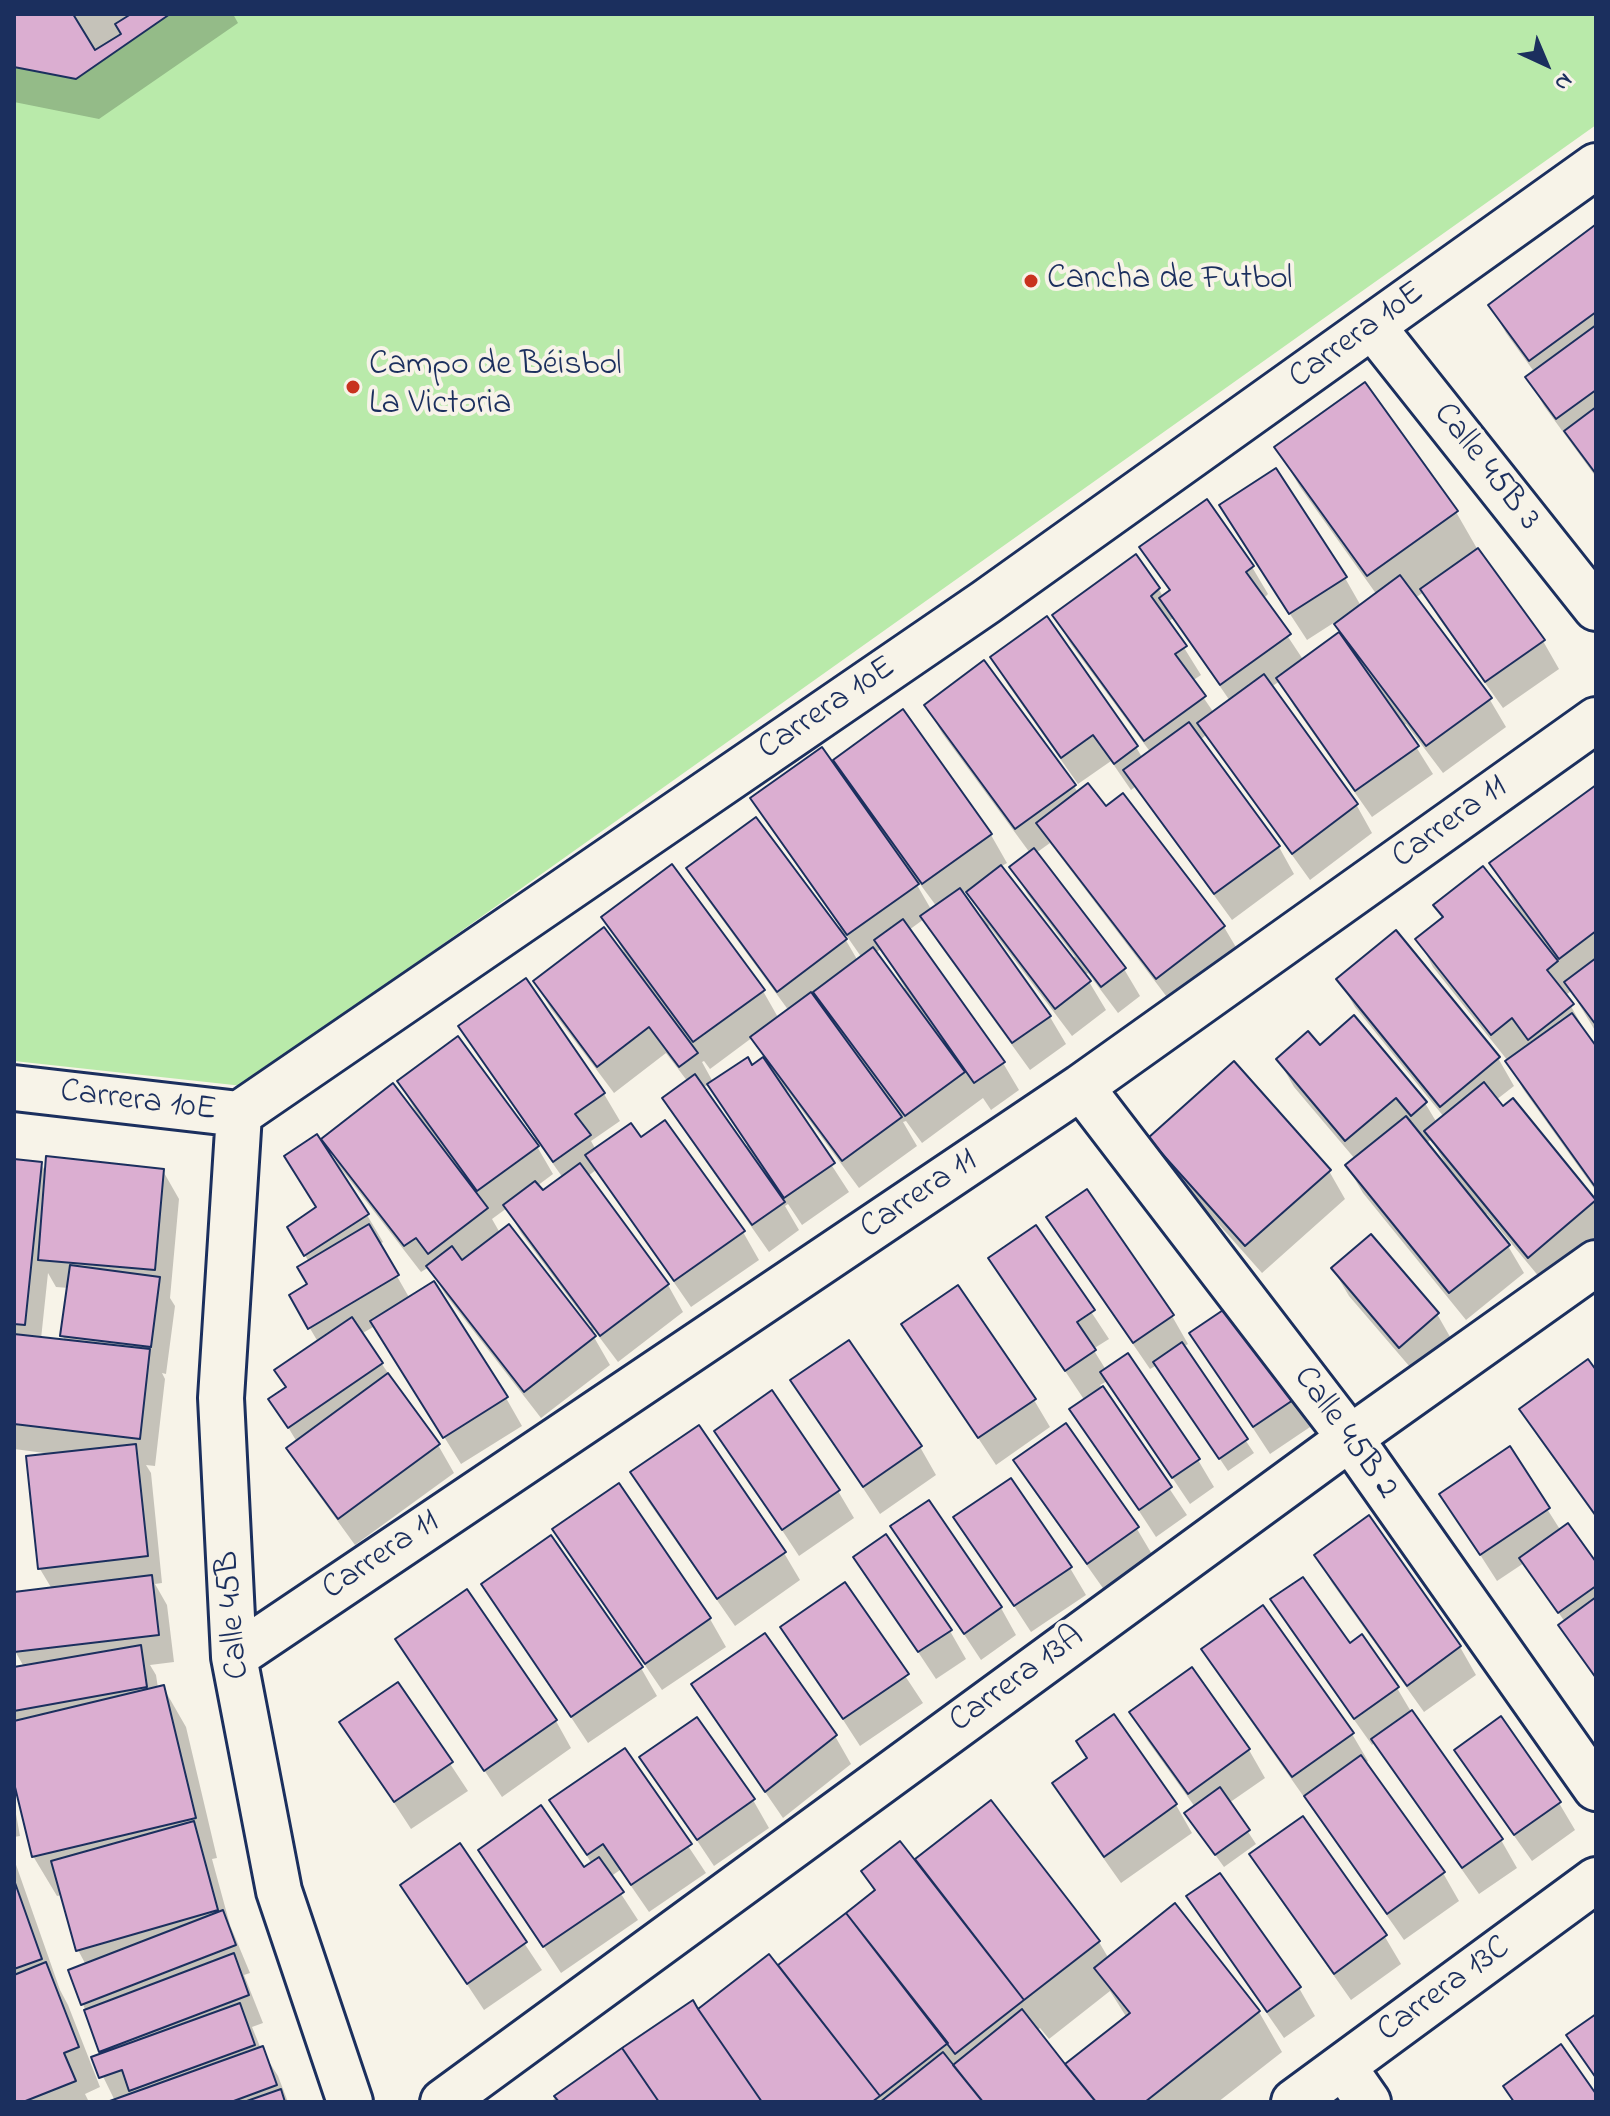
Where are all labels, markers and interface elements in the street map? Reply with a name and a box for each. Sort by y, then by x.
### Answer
north arrow [1506,24,1586,104]
text: N [1546,65,1579,98]
place label: Cancha de Futbol [1047,261,1292,301]
marker: Cancha de Futbol [1022,272,1040,290]
street label: Carrera 10E [1283,274,1433,400]
place label: Campo de Béisbol La Victoria [369,347,622,426]
marker: Campo de Béisbol La Victoria [344,378,362,396]
street label: Calle 45B 3 [1422,396,1548,540]
street label: Carrera 10E [752,649,904,771]
street label: Carrera 11 [1385,769,1517,879]
street label: Carrera 10E [58,1073,218,1133]
street label: Carrera 11 [854,1142,986,1250]
street label: Calle 45B 2 [1282,1360,1406,1508]
street label: Carrera 11 [316,1503,448,1611]
street label: Calle 45B [209,1549,261,1681]
street label: Carrera 13A [943,1618,1093,1744]
street label: Carrera 13C [1371,1929,1519,2053]

